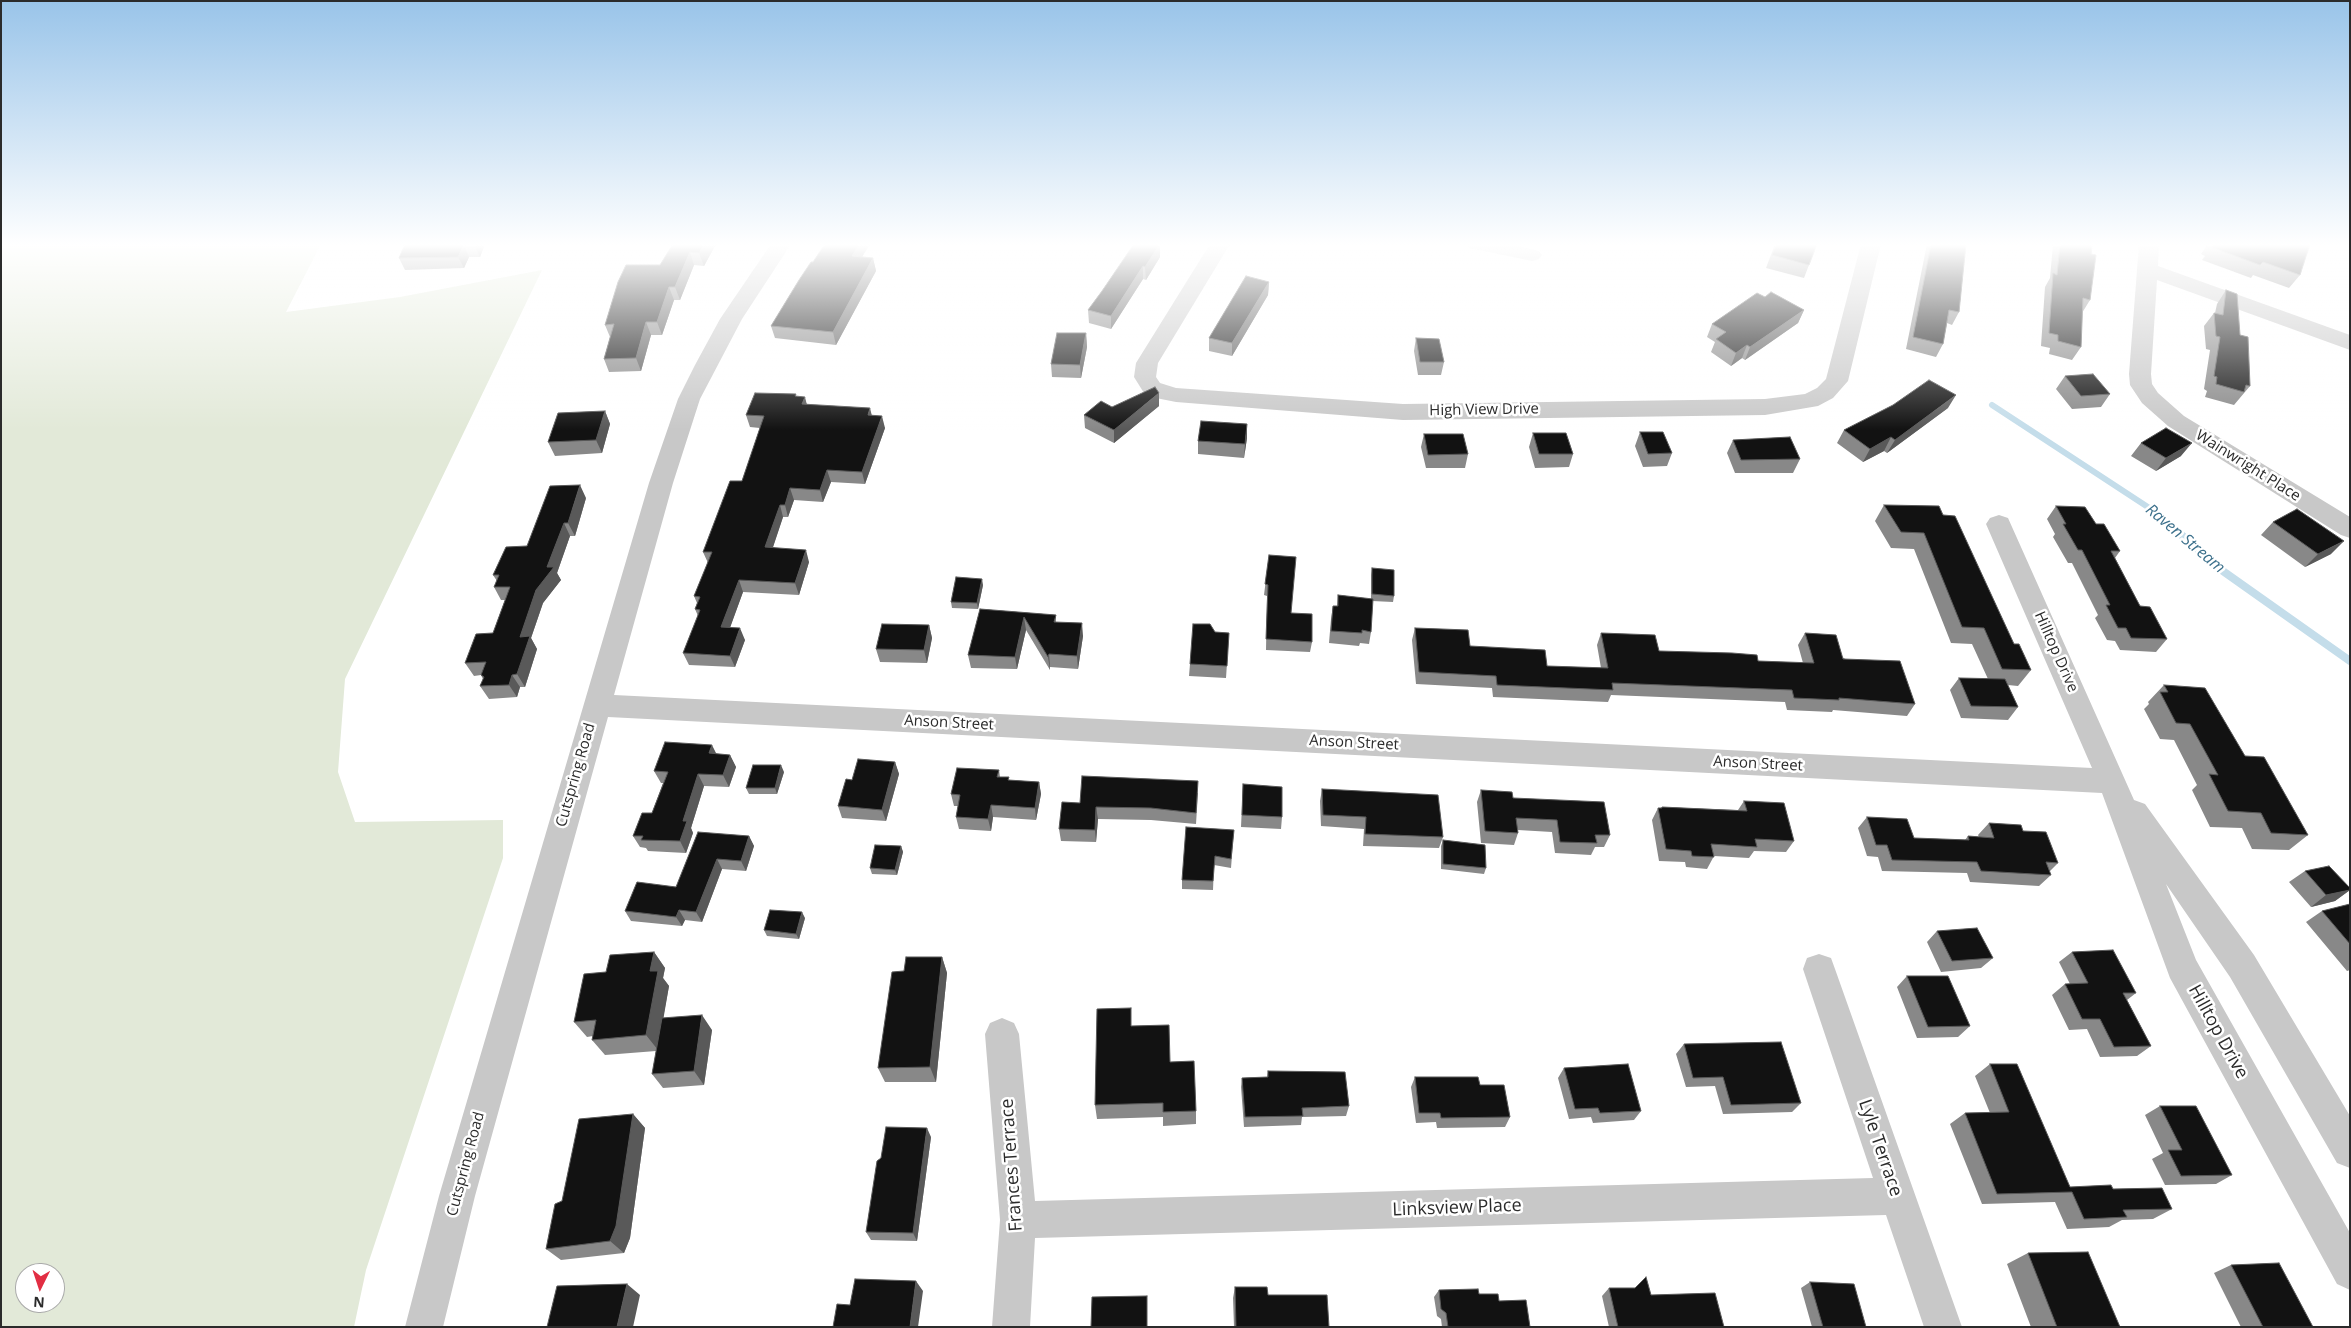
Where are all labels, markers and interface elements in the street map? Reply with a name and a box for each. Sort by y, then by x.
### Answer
street label: High View Drive [1429,400,1539,420]
street label: Wainwright Place [2192,427,2304,505]
water label: Raven Stream [2141,500,2229,578]
street label: Hilltop Drive [2030,609,2082,695]
street label: Anson Street [904,712,994,734]
street label: Cutspring Road [553,721,599,829]
street label: Anson Street [1309,732,1399,754]
street label: Anson Street [1713,753,1803,775]
street label: Hilltop Drive [2183,981,2253,1083]
street label: Lyle Terrace [1853,1097,1907,1199]
street label: Frances Terrace [997,1098,1027,1232]
street label: Cutspring Road [443,1110,489,1218]
street label: Linksview Place [1392,1195,1522,1221]
north arrow [15,1263,65,1313]
text: N [33,1293,45,1312]

